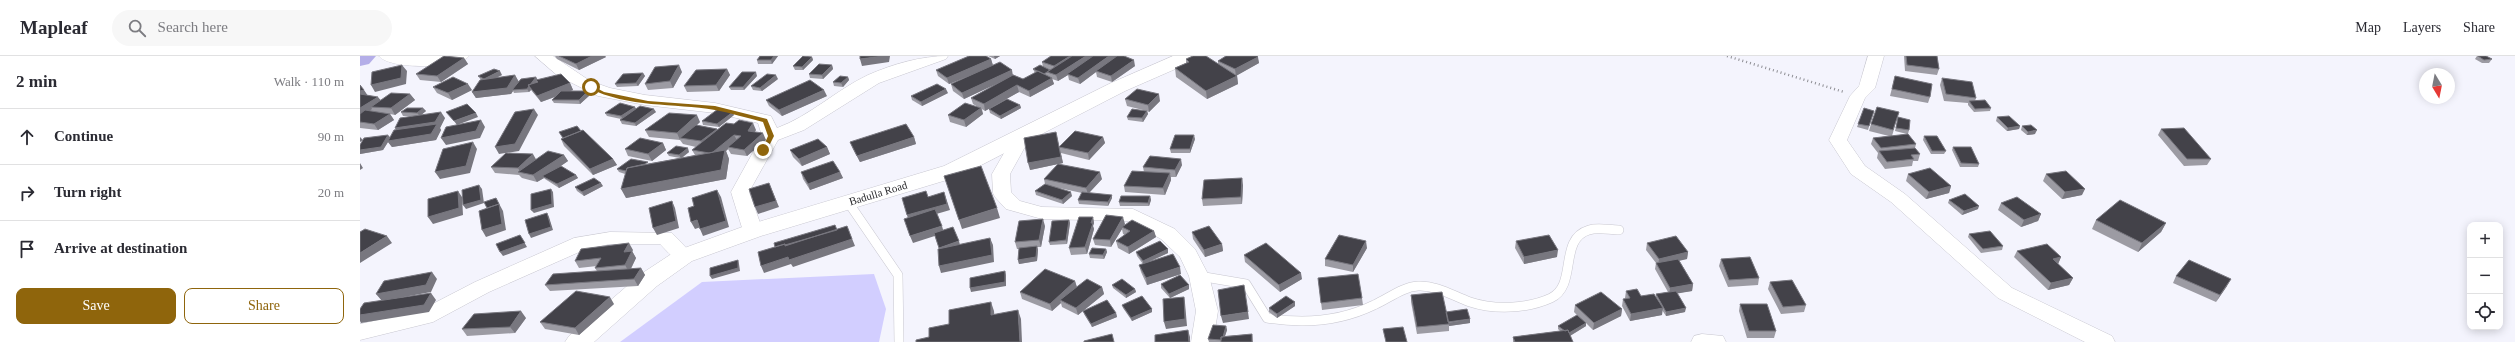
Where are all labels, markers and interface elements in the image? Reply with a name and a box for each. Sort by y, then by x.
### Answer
search box [112,10,392,46]
text: Mapleaf [20,17,88,38]
icon: search [126,17,148,39]
text: Search here [158,19,228,35]
text: Map [2355,20,2381,35]
text: Layers [2403,20,2441,35]
text: Share [2463,20,2495,35]
north arrow [2419,68,2455,104]
text: 2 min [16,72,57,91]
text: Walk · 110 m [274,74,344,89]
route start [582,78,600,96]
icon: ahead [16,126,38,148]
text: Continue [54,128,113,144]
text: 90 m [318,129,344,144]
route end [754,141,772,159]
street label: Badulla Road [847,178,909,208]
icon: right [16,182,38,204]
text: Turn right [54,184,121,200]
text: 20 m [318,185,344,200]
map controls [2467,222,2503,330]
button: + [2467,222,2503,258]
icon: arrive [16,238,38,260]
text: Arrive at destination [54,240,187,256]
button: − [2467,258,2503,294]
button: Save [16,288,176,324]
button: Share [184,288,344,324]
button: locate [2467,294,2503,330]

